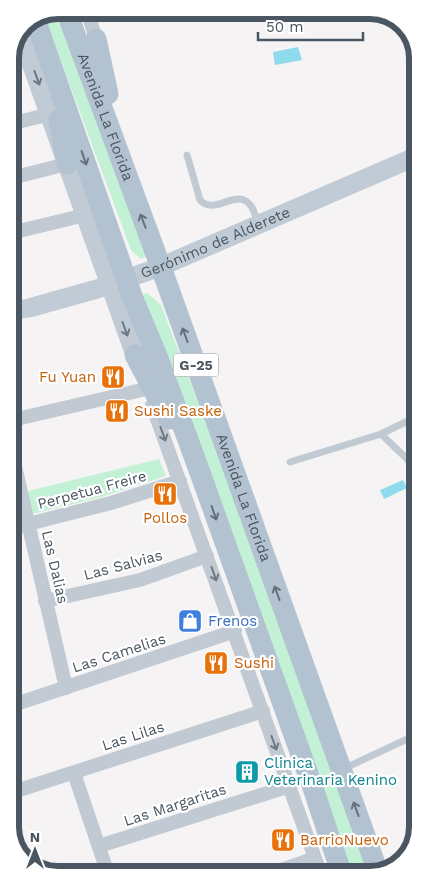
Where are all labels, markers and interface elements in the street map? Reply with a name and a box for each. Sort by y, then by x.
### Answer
scale bar [258,10,363,42]
text: 50 m [266,18,303,36]
street label: Avenida La Florida [74,51,137,184]
one-way arrow [33,70,42,85]
one-way arrow [80,150,89,165]
street label: Gerónimo de Alderete [138,203,293,282]
one-way arrow [138,214,147,229]
one-way arrow [121,320,130,336]
one-way arrow [180,328,189,344]
road number: G-25 [174,354,218,376]
restaurant icon: Fu Yuan [100,364,126,390]
place label: Fu Yuan [39,368,96,386]
restaurant icon: Sushi Saske [104,398,130,424]
place label: Sushi Saske [134,402,222,420]
one-way arrow [159,426,168,442]
street label: Avenida La Florida [212,431,275,565]
street label: Perpetua Freire [36,467,148,513]
restaurant icon: Pollos [152,481,178,507]
one-way arrow [210,505,219,521]
place label: Pollos [143,509,187,527]
street label: Las Dalias [38,529,72,606]
street label: Las Salvias [82,546,164,584]
one-way arrow [210,566,219,581]
one-way arrow [272,586,281,601]
shop icon: Frenos [177,608,203,634]
place label: Frenos [208,612,257,630]
street label: Las Camelias [70,629,168,677]
restaurant icon: Sushi [203,650,229,676]
place label: Sushi [234,654,274,672]
street label: Las Lilas [100,717,167,755]
one-way arrow [270,735,279,751]
place label: Clinica Veterinaria Kenino [264,754,397,789]
building icon: Clinica Veterinaria Kenino [234,759,260,785]
street label: Las Margaritas [121,780,229,830]
one-way arrow [351,802,360,817]
north arrow [10,825,60,875]
restaurant icon: BarrioNuevo [270,827,296,853]
text: N [30,829,40,845]
place label: BarrioNuevo [300,831,389,849]

